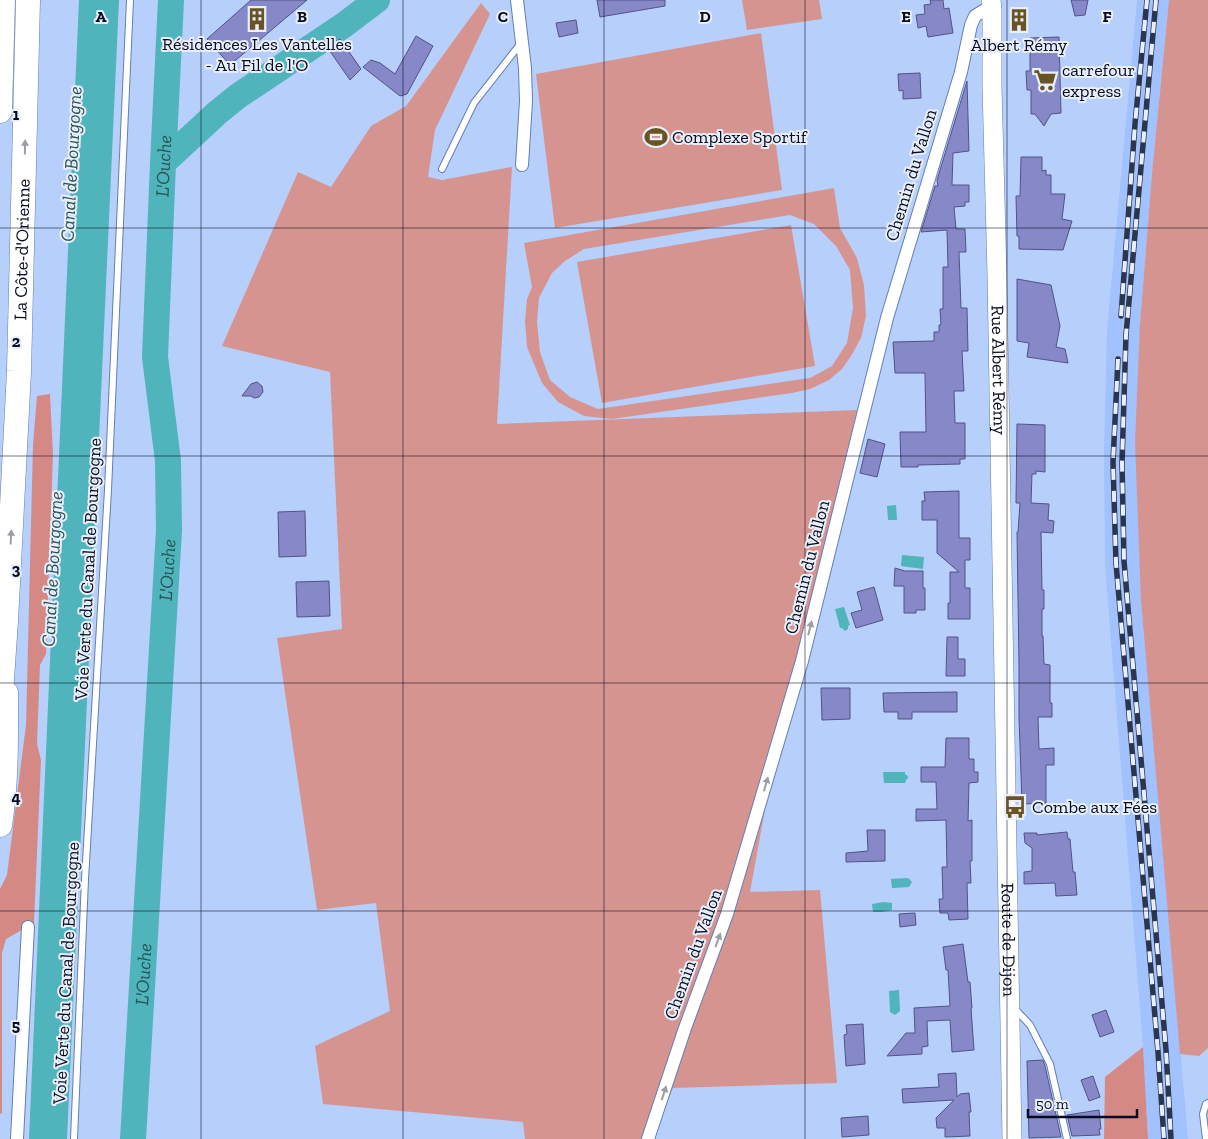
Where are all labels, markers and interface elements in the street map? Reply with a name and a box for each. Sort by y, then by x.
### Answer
building icon: Résidences Les Vantelles - Au Fil de l'O [244,6,270,32]
text: A [96,7,107,26]
text: B [297,7,307,26]
text: C [498,7,508,26]
text: D [699,7,711,26]
text: E [901,7,911,26]
building icon: Albert Rémy [1006,7,1032,33]
text: F [1102,7,1112,26]
place label: Résidences Les Vantelles - Au Fil de l'O [162,33,352,76]
place label: Albert Rémy [971,34,1068,56]
place label: carrefour express [1062,59,1135,102]
supermarket icon: carrefour express [1032,67,1058,93]
water label: Canal de Bourgogne [55,86,87,242]
text: 1 [13,105,20,124]
street label: Chemin du Vallon [880,106,942,244]
sports icon: Complexe Sportif [643,124,669,150]
place label: Complexe Sportif [672,126,808,148]
water label: L'Ouche [150,135,176,197]
one-way arrow [21,139,29,155]
street label: La Côte-d'Orienne [9,179,35,321]
street label: Rue Albert Rémy [987,305,1011,436]
text: 2 [12,332,21,351]
street label: Voie Verte du Canal de Bourgogne [70,437,106,702]
water label: Canal de Bourgogne [36,491,68,647]
street label: Chemin du Vallon [780,497,834,636]
one-way arrow [7,529,15,545]
water label: L'Ouche [153,538,180,602]
text: 3 [12,560,21,579]
one-way arrow [806,621,814,636]
one-way arrow [762,777,770,792]
text: 4 [11,788,21,807]
bus stop icon: Combe aux Fées [1002,794,1028,820]
place label: Combe aux Fées [1032,796,1157,818]
street label: Voie Verte du Canal de Bourgogne [48,841,84,1106]
street label: Route de Dijon [997,883,1021,998]
street label: Chemin du Vallon [659,885,727,1022]
one-way arrow [715,932,722,947]
water label: L'Ouche [129,943,156,1006]
text: 5 [12,1016,20,1035]
one-way arrow [660,1085,668,1100]
scale bar [1028,1086,1137,1118]
text: 50 m [1036,1095,1069,1113]

